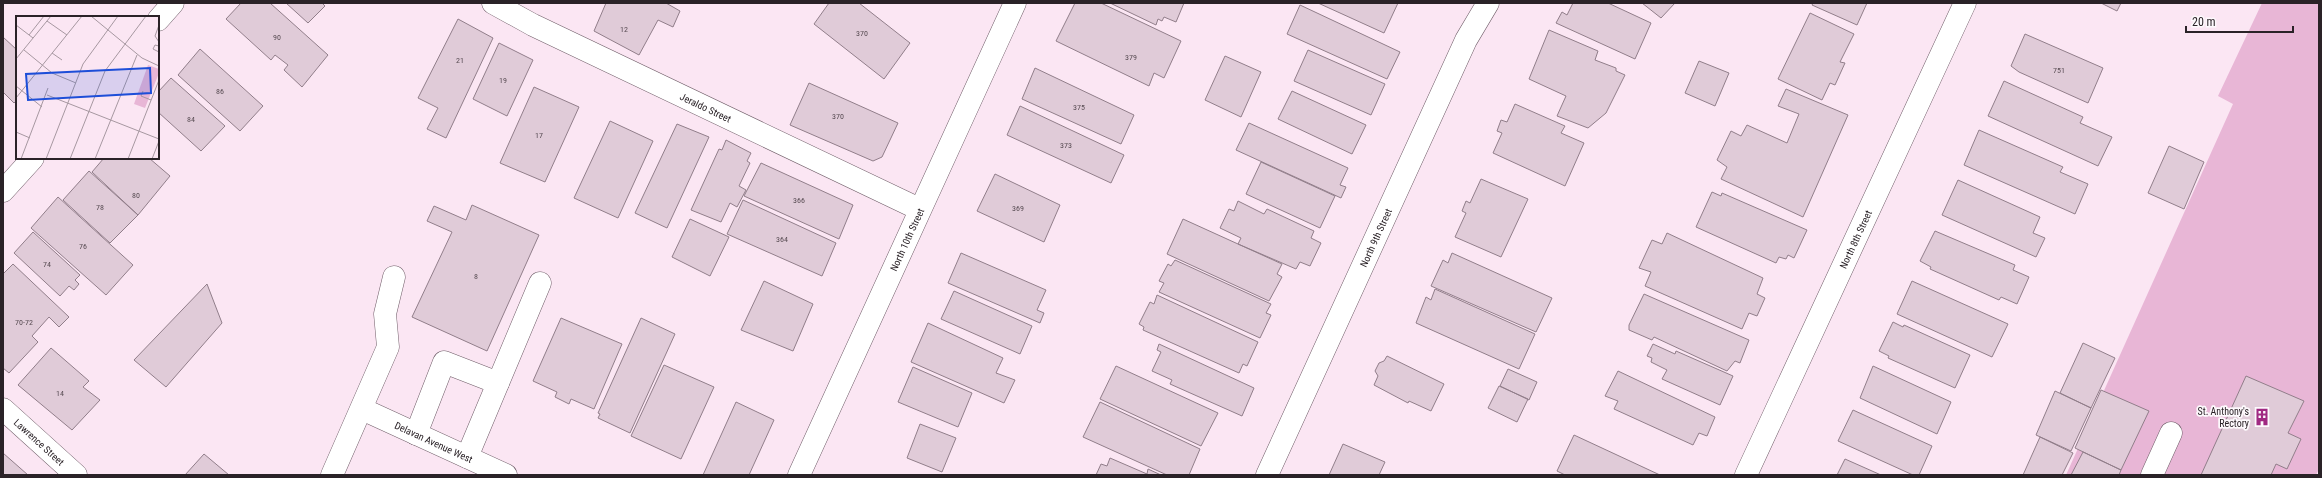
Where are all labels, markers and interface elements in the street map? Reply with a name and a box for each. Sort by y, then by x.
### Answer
scale bar [2186,8,2293,34]
text: 20 m [2192,15,2216,29]
inset map [16,16,159,159]
house number: 12 [620,25,628,34]
house number: 370 [856,29,868,38]
house number: 90 [273,33,281,42]
house number: 379 [1125,53,1137,62]
house number: 21 [456,56,464,65]
house number: 751 [2053,66,2065,75]
house number: 19 [499,76,507,85]
house number: 86 [216,87,224,96]
street label: Jeraldo Street [678,91,733,125]
house number: 375 [1073,103,1085,112]
house number: 370 [832,112,844,121]
house number: 84 [187,115,195,124]
house number: 17 [535,131,543,140]
house number: 373 [1060,141,1072,150]
house number: 80 [132,191,140,200]
house number: 366 [793,196,805,205]
house number: 78 [96,203,104,212]
house number: 369 [1012,204,1024,213]
street label: North 10th Street [888,206,926,273]
street label: North 9th Street [1358,207,1394,269]
street label: North 8th Street [1838,208,1874,270]
house number: 364 [776,235,788,244]
house number: 76 [79,242,87,251]
house number: 74 [43,260,51,269]
house number: 8 [474,272,478,281]
house number: 70-72 [15,318,33,327]
house number: 14 [56,389,64,398]
place label: St. Anthony's Rectory [2198,406,2249,429]
building icon: St. Anthony's Rectory [2252,407,2272,427]
street label: Lawrence Street [12,417,66,468]
street label: Delavan Avenue West [393,420,474,465]

